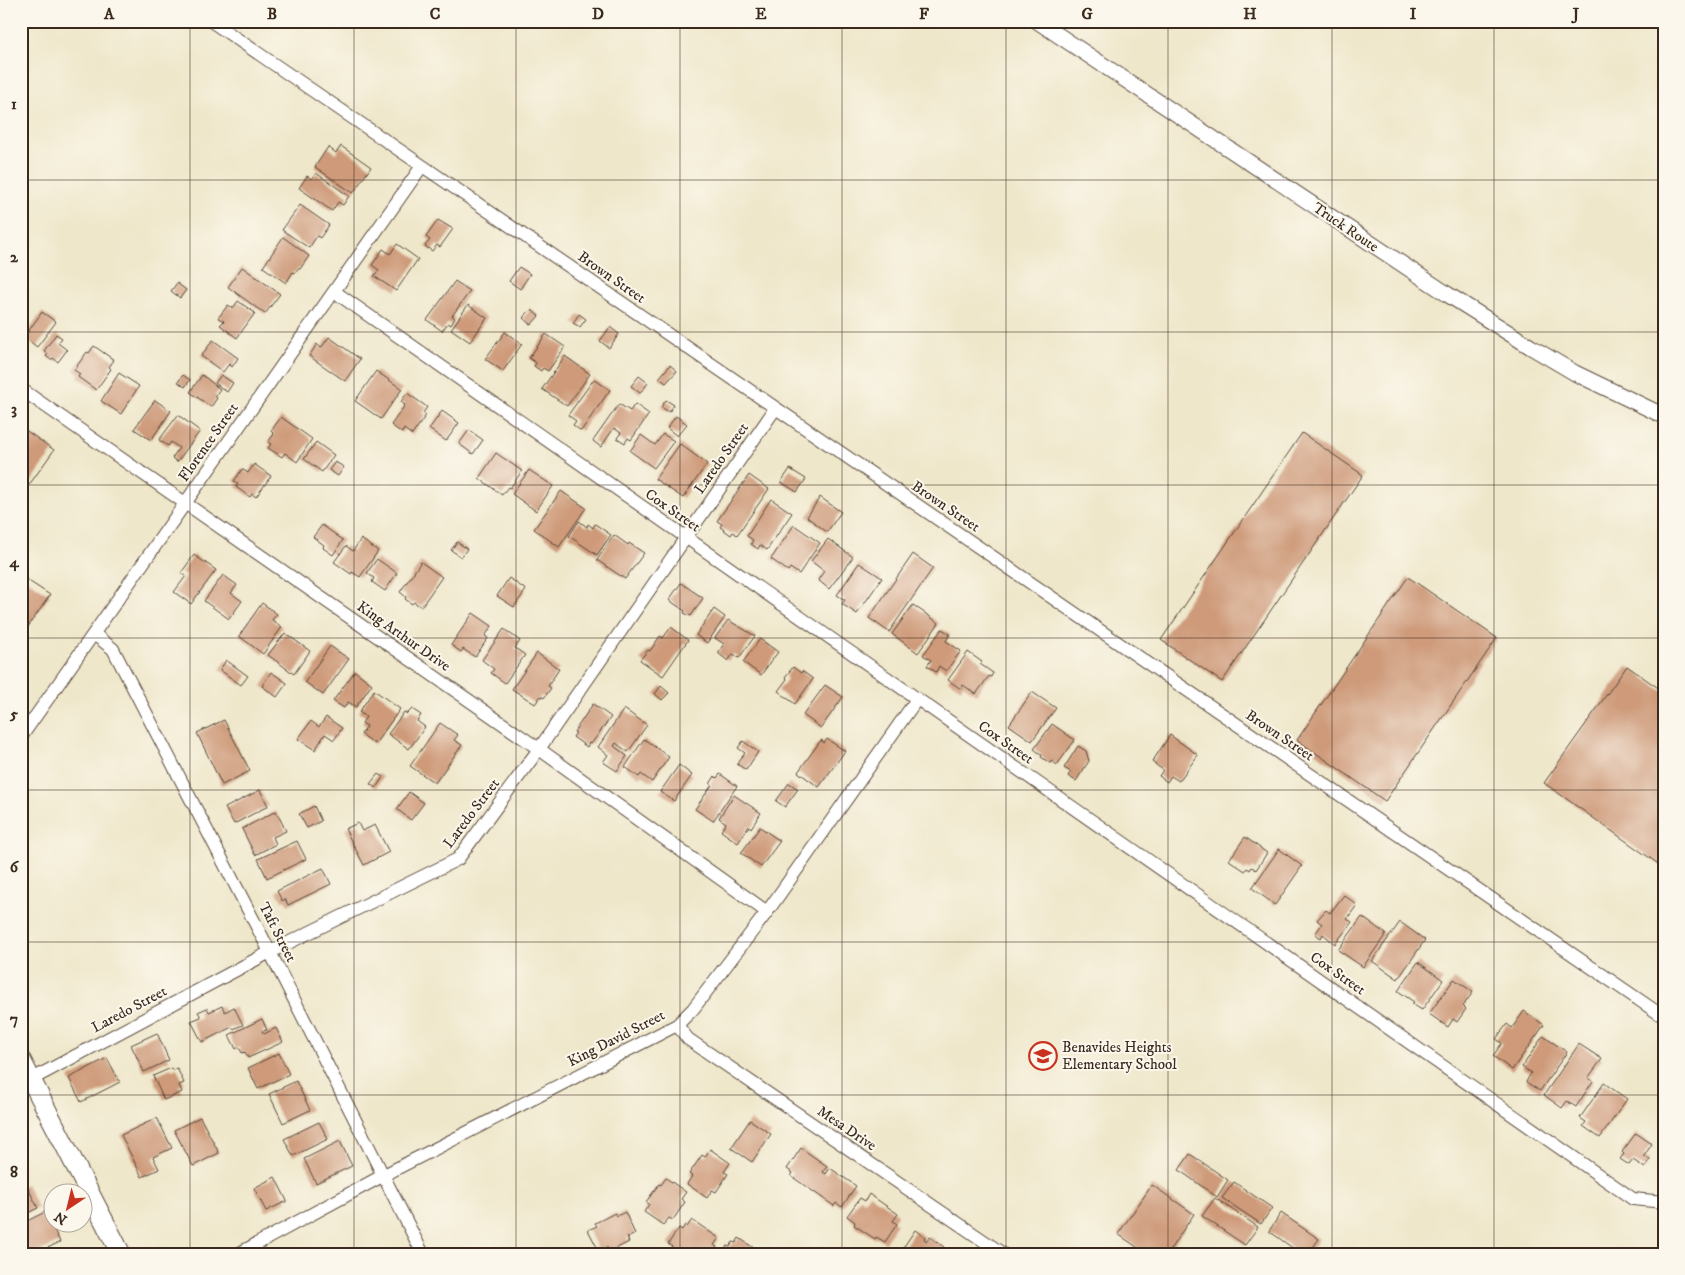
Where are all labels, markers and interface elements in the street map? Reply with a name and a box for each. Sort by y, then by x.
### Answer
text: A [103,4,115,24]
text: B [267,4,277,24]
text: C [430,4,440,24]
text: D [592,4,604,24]
text: E [755,4,767,24]
text: F [919,4,929,24]
text: G [1081,4,1093,24]
text: H [1243,4,1257,24]
text: I [1410,4,1417,24]
text: J [1571,4,1580,24]
text: 1 [11,94,17,114]
street label: Truck Route [1309,199,1382,256]
text: 2 [10,247,19,267]
street label: Brown Street [574,247,649,308]
text: 3 [11,399,17,419]
street label: Florence Street [174,399,243,485]
street label: Laredo Street [690,419,753,498]
street label: Brown Street [908,477,984,536]
street label: Cox Street [641,484,704,536]
text: 4 [8,552,19,572]
street label: King Arthur Drive [353,597,454,676]
text: 5 [9,704,18,724]
street label: Brown Street [1242,706,1318,765]
street label: Cox Street [974,716,1037,768]
street label: Laredo Street [439,775,504,852]
text: 6 [10,857,20,877]
street label: Taft Street [254,899,301,966]
street label: Cox Street [1306,947,1369,999]
street label: Laredo Street [88,982,170,1037]
street label: King David Street [564,1006,668,1071]
text: 7 [10,1009,18,1029]
place label: Benavides Heights Elementary School [1062,1038,1177,1074]
school or university icon: Benavides Heights Elementary School [1028,1041,1058,1071]
street label: Mesa Drive [813,1102,880,1155]
text: 8 [10,1162,18,1182]
north arrow [42,1182,92,1232]
text: N [51,1207,71,1229]

